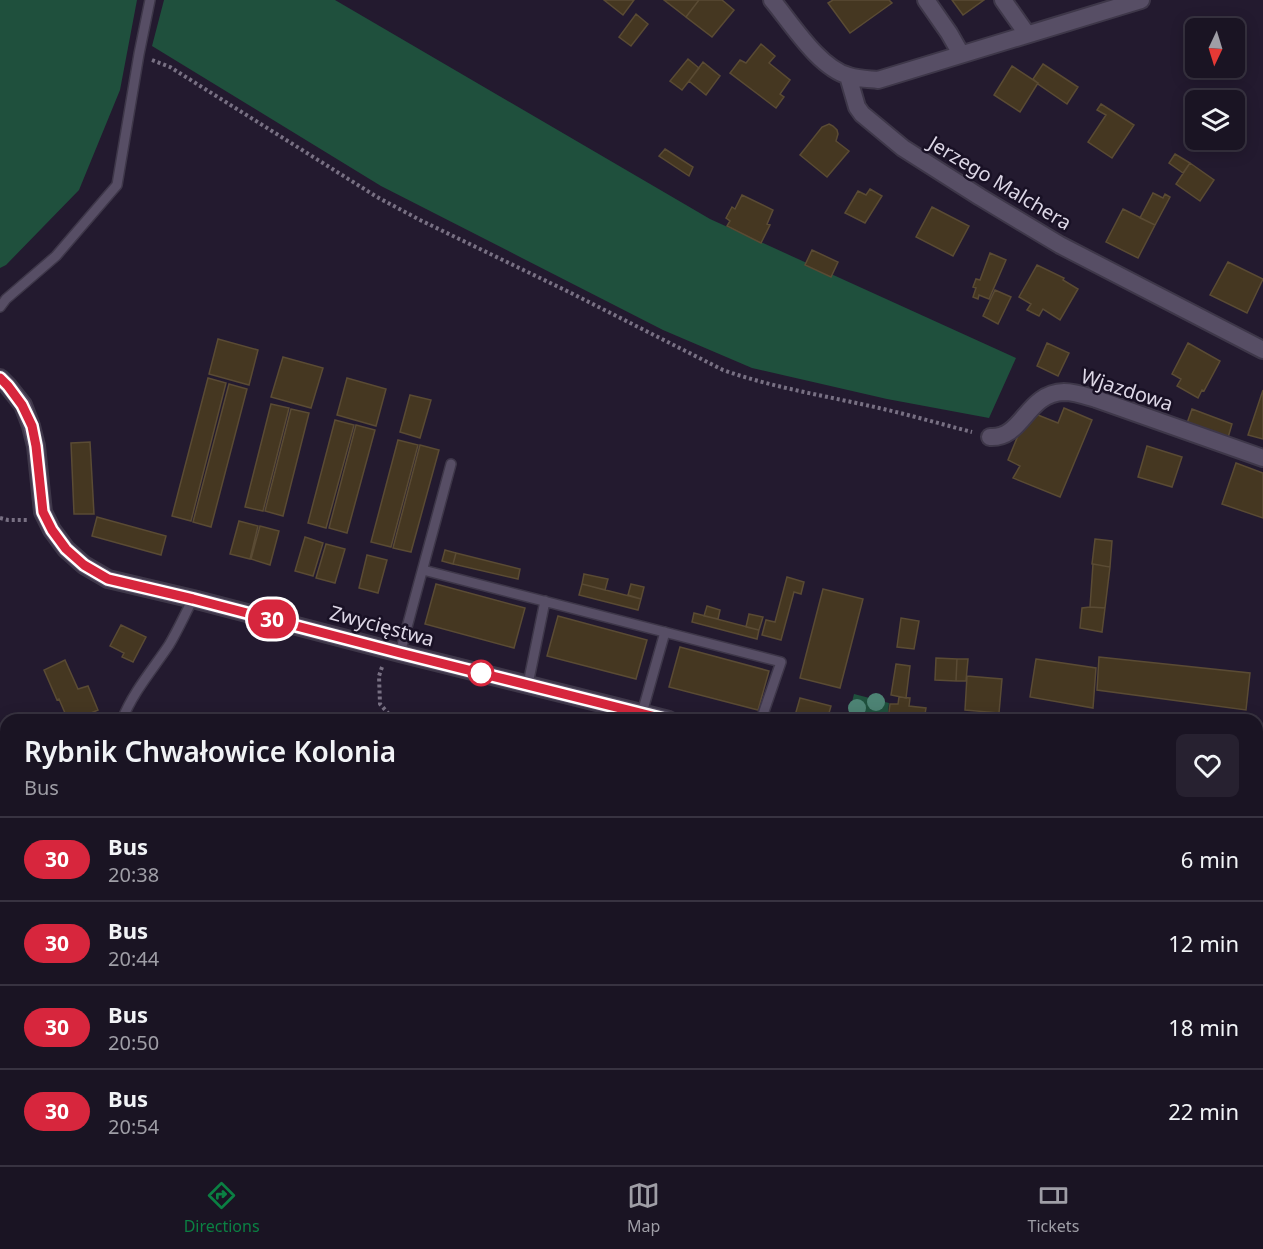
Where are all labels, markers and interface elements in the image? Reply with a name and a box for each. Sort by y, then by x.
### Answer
north arrow [1185,18,1245,78]
map controls [1185,18,1245,150]
button: layers [1185,90,1245,150]
street label: Jerzego Malchera [922,128,1077,236]
street label: Wjazdowa [1078,362,1177,417]
street label: Zwycięstwa [327,599,437,652]
line badge: 30 [245,600,299,638]
text: 30 [260,605,284,633]
unlabelled marker [468,660,494,686]
text: Rybnik Chwałowice Kolonia [24,732,396,770]
button: heart [1176,734,1239,797]
text: Bus [24,774,59,801]
text: Bus [108,831,148,861]
text: 6 min [1181,844,1239,874]
text: 30 [45,845,69,873]
text: 20:38 [108,861,159,888]
text: Bus [108,915,148,945]
text: 12 min [1168,928,1239,958]
text: 30 [45,929,69,957]
text: 20:44 [108,945,159,972]
text: Bus [108,999,148,1029]
text: 18 min [1168,1012,1239,1042]
text: 30 [45,1013,69,1041]
text: 20:50 [108,1029,159,1056]
text: Bus [108,1083,148,1113]
text: 22 min [1168,1096,1239,1126]
text: 30 [45,1097,69,1125]
text: 20:54 [108,1113,159,1140]
tab: Directions [184,1179,260,1237]
tab: Map [627,1179,660,1237]
tab: Tickets [1028,1179,1079,1237]

